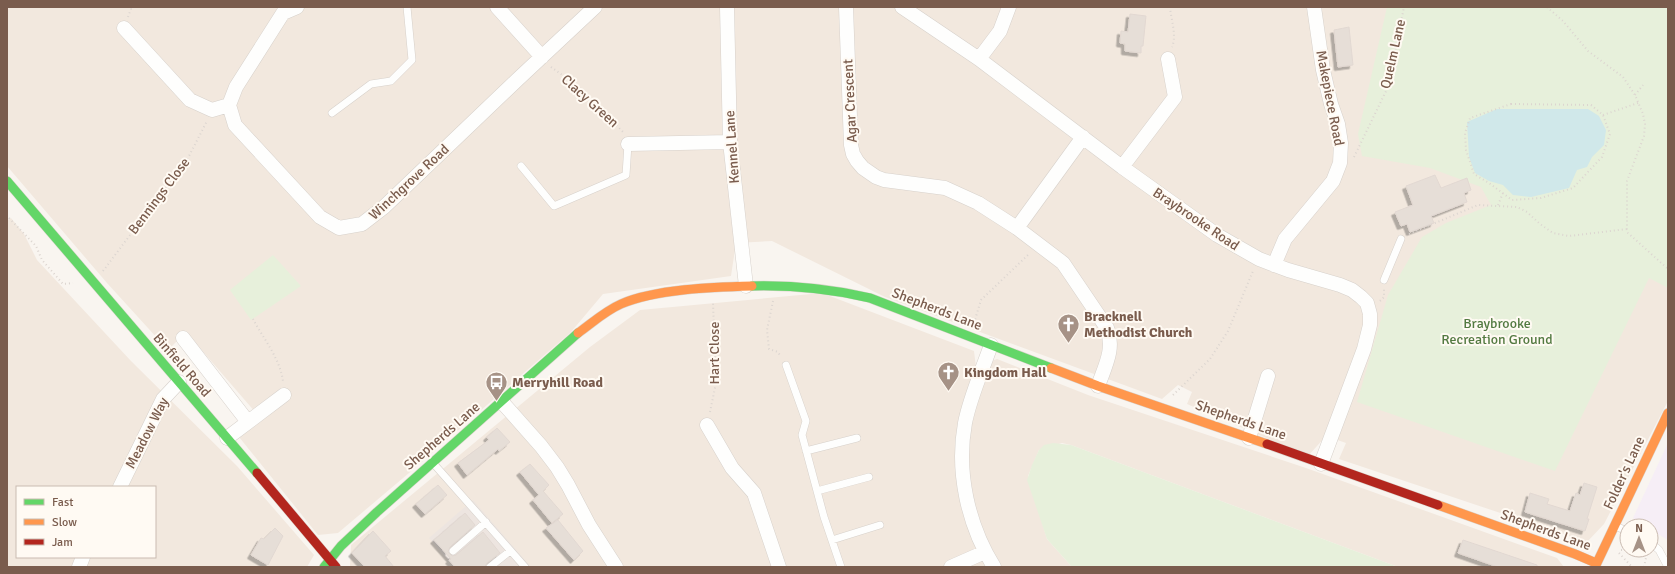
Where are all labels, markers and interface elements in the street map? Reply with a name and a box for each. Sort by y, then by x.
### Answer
street label: Quelm Lane [1377,17,1409,91]
street label: Makepiece Road [1312,49,1348,147]
street label: Agar Crescent [839,59,861,143]
street label: Clacy Green [558,71,622,131]
street label: Kennel Lane [721,110,743,184]
street label: Winchgrove Road [365,141,453,223]
street label: Bennings Close [125,154,193,238]
street label: Braybrooke Road [1150,184,1242,254]
street label: Shepherds Lane [890,284,984,334]
place label: Bracknell Methodist Church [1084,308,1193,341]
church icon: Bracknell Methodist Church [1056,311,1082,344]
park label: Braybrooke Recreation Ground [1441,315,1553,348]
street label: Hart Close [706,322,723,384]
street label: Binfield Road [149,329,215,401]
church icon: Kingdom Hall [935,359,961,392]
place label: Kingdom Hall [964,364,1047,381]
bus stop icon: Merryhill Road [484,369,510,402]
place label: Merryhill Road [512,374,603,391]
street label: Meadow Way [122,394,172,472]
street label: Shepherds Lane [1193,396,1289,444]
street label: Shepherds Lane [401,398,483,474]
street label: Folder's Lane [1600,434,1648,512]
legend [16,486,156,558]
text: Fast [52,495,73,510]
street label: Shepherds Lane [1498,506,1594,554]
text: Slow [52,515,77,530]
north arrow [1619,518,1659,558]
text: N [1635,522,1643,535]
text: Jam [52,535,73,550]

